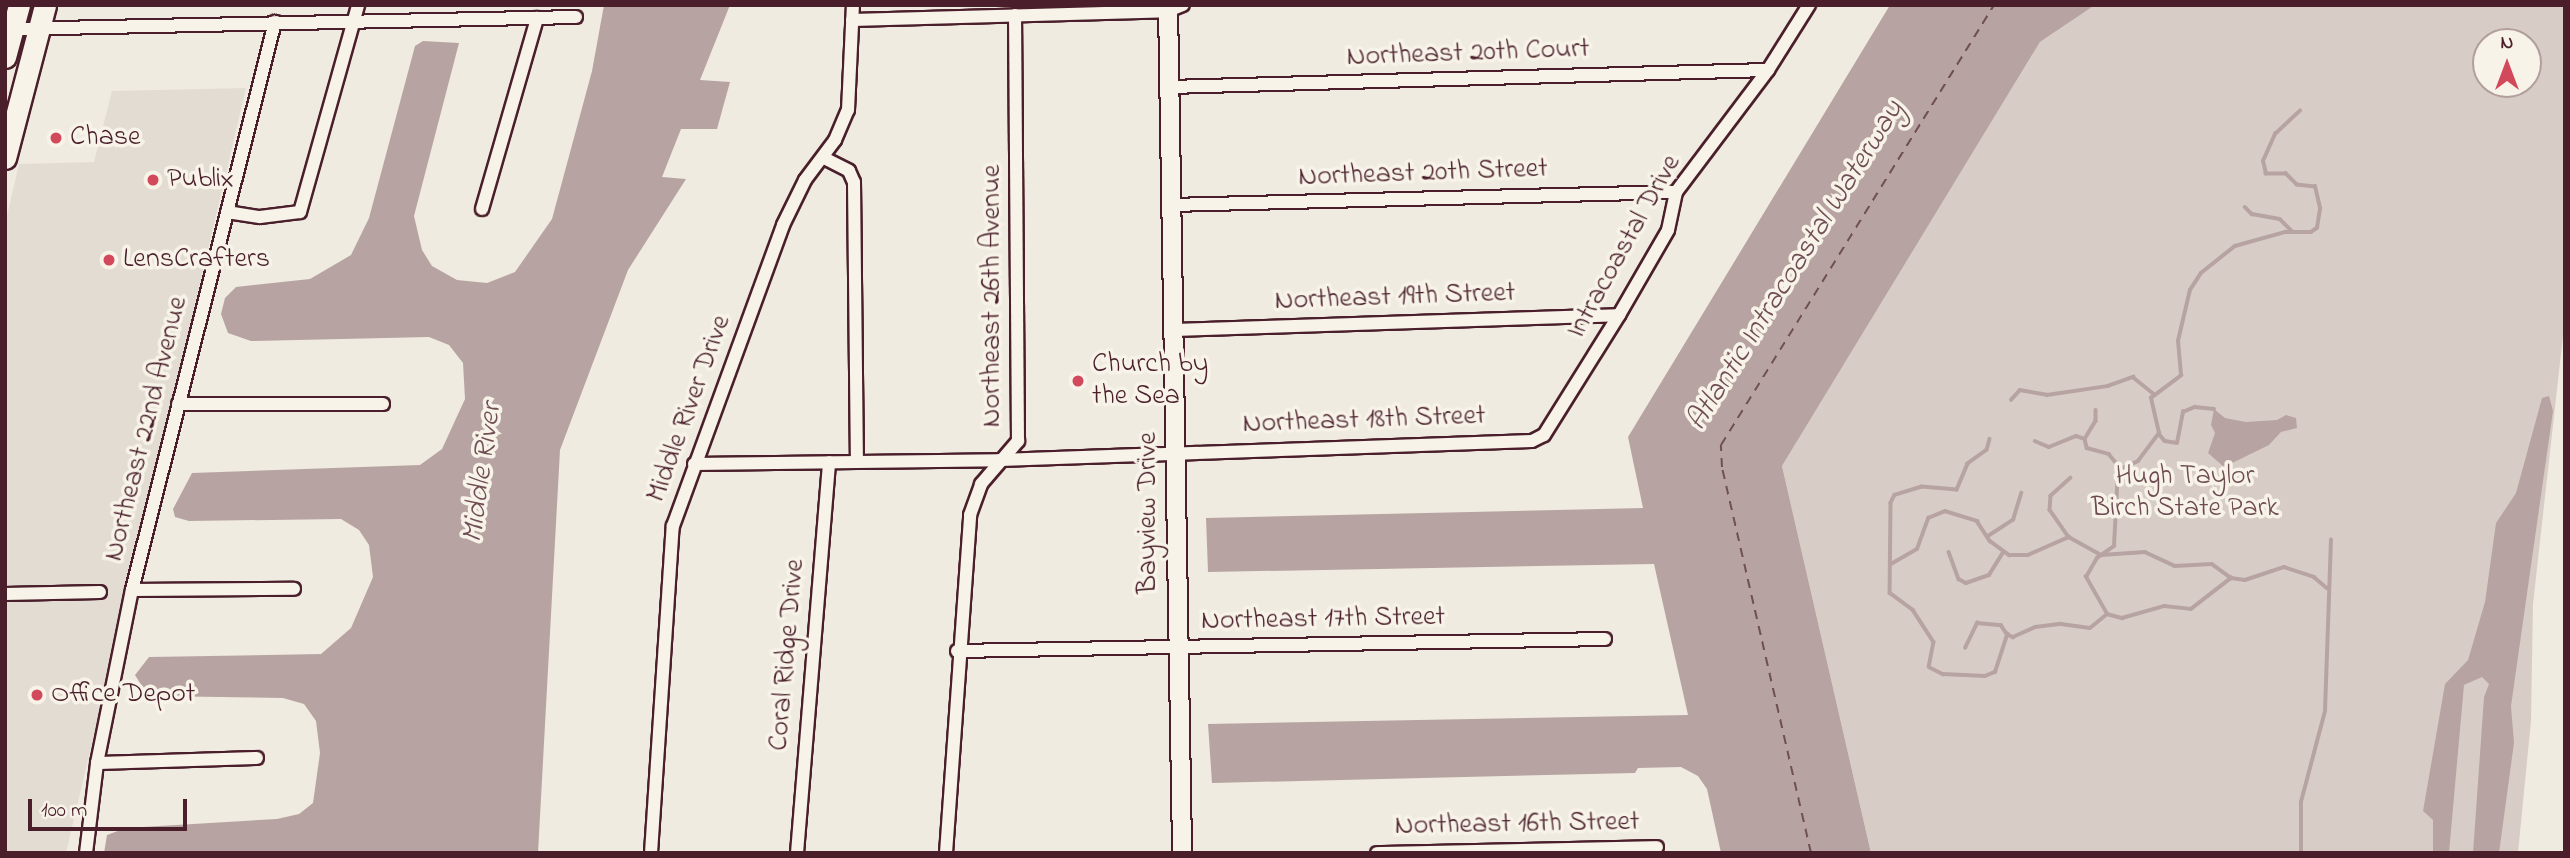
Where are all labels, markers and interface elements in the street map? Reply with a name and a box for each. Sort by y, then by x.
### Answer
north arrow [2472,28,2542,98]
text: N [2501,30,2513,57]
street label: Northeast 20th Court [1346,33,1590,75]
water label: Atlantic Intracoastal Waterway [1679,94,1913,438]
place label: Chase [70,121,141,155]
marker: Chase [48,130,64,146]
street label: Intracoastal Drive [1561,149,1689,345]
street label: Northeast 20th Street [1298,153,1548,195]
place label: Publix [167,163,234,197]
street label: Northeast 26th Avenue [976,165,1010,427]
marker: Publix [145,172,161,188]
place label: LensCrafters [123,243,270,277]
marker: LensCrafters [101,252,117,268]
street label: Northeast 19th Street [1274,277,1516,319]
street label: Northeast 22nd Avenue [98,293,196,565]
street label: Middle River Drive [641,311,739,507]
place label: Church by the Sea [1092,348,1208,414]
marker: Church by the Sea [1070,373,1086,389]
street label: Northeast 18th Street [1242,400,1486,442]
water label: Middle River [455,401,511,545]
street label: Bayview Drive [1132,432,1166,594]
park label: Hugh Taylor Birch State Park [2091,460,2279,526]
street label: Coral Ridge Drive [763,558,813,752]
street label: Northeast 17th Street [1201,601,1445,639]
place label: Office Depot [51,678,195,712]
marker: Office Depot [29,687,45,703]
scale bar [32,784,191,828]
text: 100 m [41,796,87,826]
street label: Northeast 16th Street [1394,806,1640,844]

